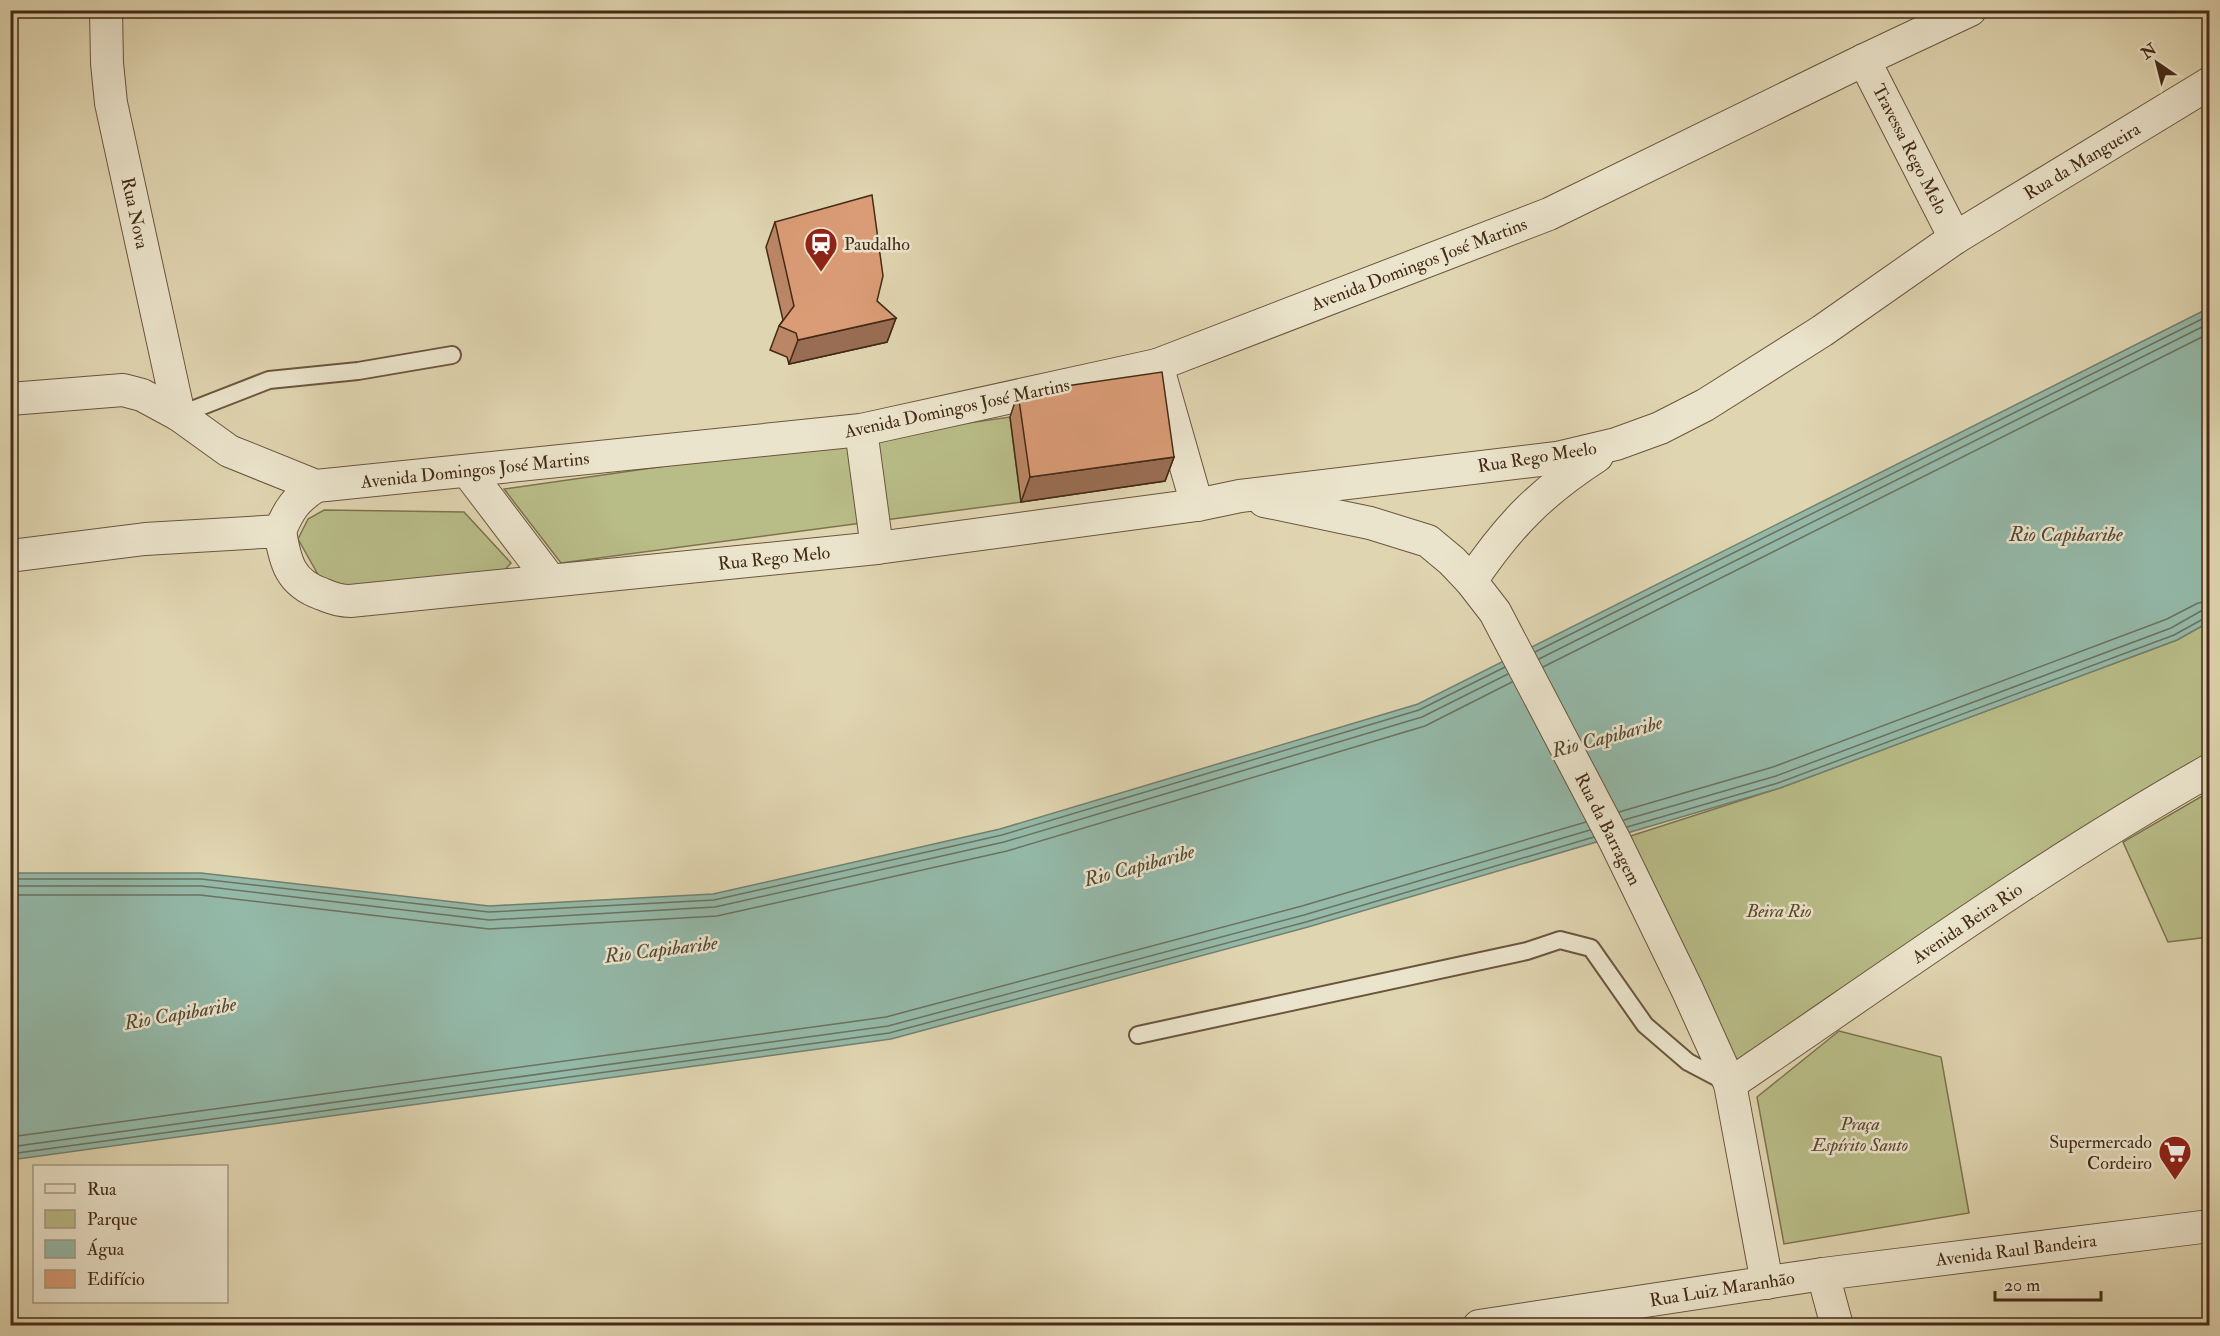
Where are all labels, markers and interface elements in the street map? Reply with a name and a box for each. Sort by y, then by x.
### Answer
north arrow [2127,33,2187,93]
text: N [2137,39,2161,64]
street label: Travessa Rego Melo [1867,80,1952,219]
street label: Rua da Mangueira [2020,117,2145,205]
street label: Rua Nova [116,175,153,252]
street label: Avenida Domingos José Martins [1307,213,1530,317]
station icon: Paudalho [803,226,839,273]
place label: Paudalho [844,233,910,256]
street label: Avenida Domingos José Martins [841,373,1072,444]
street label: Rua Rego Meelo [1476,437,1599,478]
street label: Avenida Domingos José Martins [359,447,590,494]
water label: Rio Capibaribe [2008,522,2123,547]
street label: Rua Rego Melo [717,541,832,576]
water label: Rio Capibaribe [1548,710,1665,763]
street label: Rua da Barragem [1569,769,1646,890]
water label: Rio Capibaribe [1080,839,1197,892]
street label: Avenida Beira Rio [1907,878,2027,969]
park label: Beira Rio [1745,900,1812,923]
water label: Rio Capibaribe [602,930,719,969]
water label: Rio Capibaribe [121,991,238,1036]
park label: Praça Espírito Santo [1811,1113,1908,1157]
place label: Supermercado Cordeiro [2049,1131,2152,1175]
supermarket icon: Supermercado Cordeiro [2157,1134,2193,1181]
legend [33,1165,228,1303]
text: Rua [87,1178,117,1201]
text: Parque [87,1208,138,1231]
street label: Avenida Raul Bandeira [1933,1229,2098,1272]
text: Água [86,1238,125,1261]
scale bar [1995,1264,2102,1302]
street label: Rua Luiz Maranhão [1648,1267,1797,1312]
text: Edifício [87,1268,145,1291]
text: 20 m [2004,1274,2040,1297]

